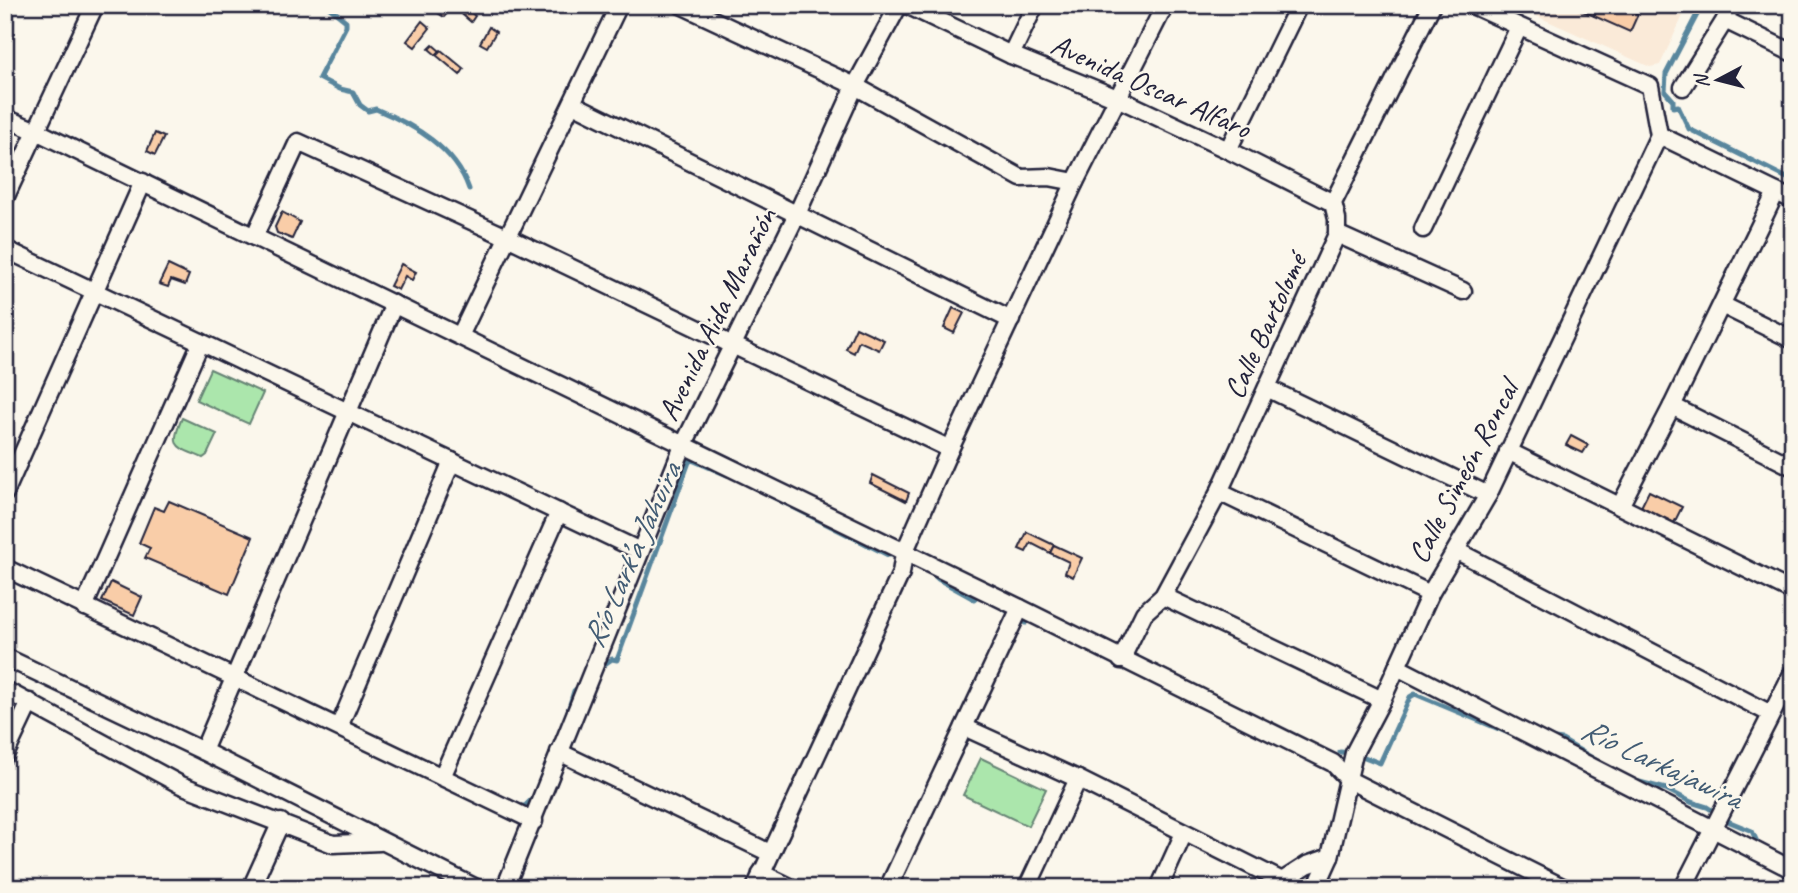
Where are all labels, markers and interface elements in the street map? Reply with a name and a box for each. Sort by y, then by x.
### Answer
street label: Avenida Oscar Alfaro [1045,25,1258,148]
north arrow [1682,46,1752,116]
text: N [1689,71,1715,89]
street label: Avenida Aida Marañón [649,200,786,427]
street label: Calle Bartolomé [1215,244,1317,405]
street label: Calle Simeón Roncal [1399,370,1529,570]
water label: Río Lark’a Jahuira [573,454,692,654]
water label: Río Larkajawira [1575,708,1752,820]

